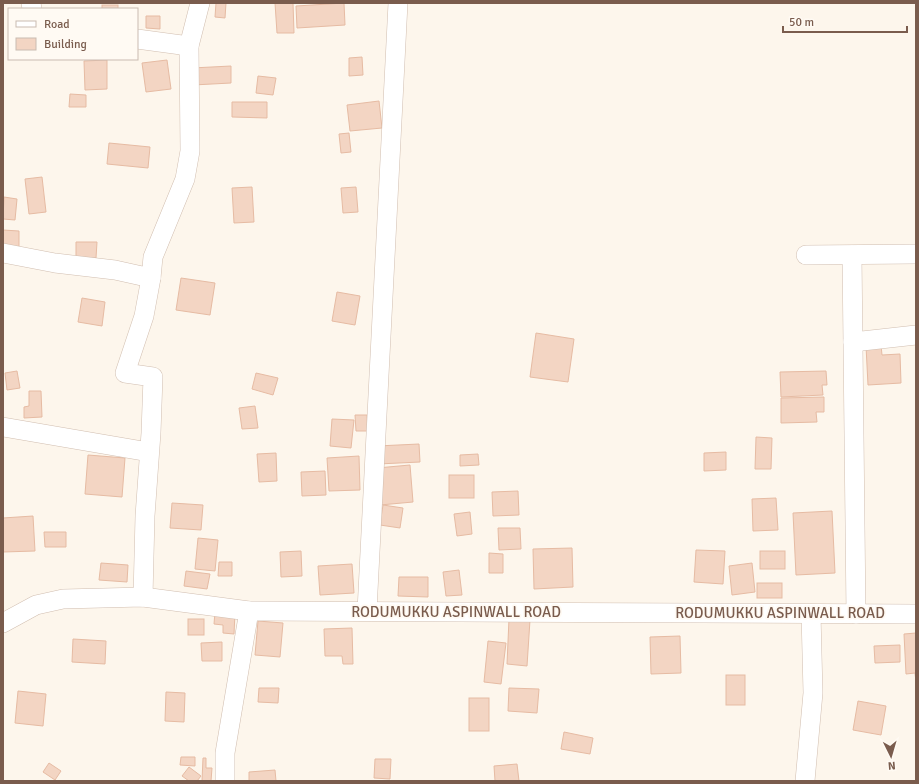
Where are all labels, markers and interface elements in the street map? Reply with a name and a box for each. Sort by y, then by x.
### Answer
legend [8,8,138,60]
scale bar [783,8,907,34]
text: 50 m [789,15,814,30]
text: Road [44,17,70,32]
text: Building [44,37,87,52]
street label: RODUMUKKU ASPINWALL ROAD [351,603,561,621]
street label: RODUMUKKU ASPINWALL ROAD [675,604,885,622]
north arrow [871,736,911,776]
text: N [887,759,896,772]

